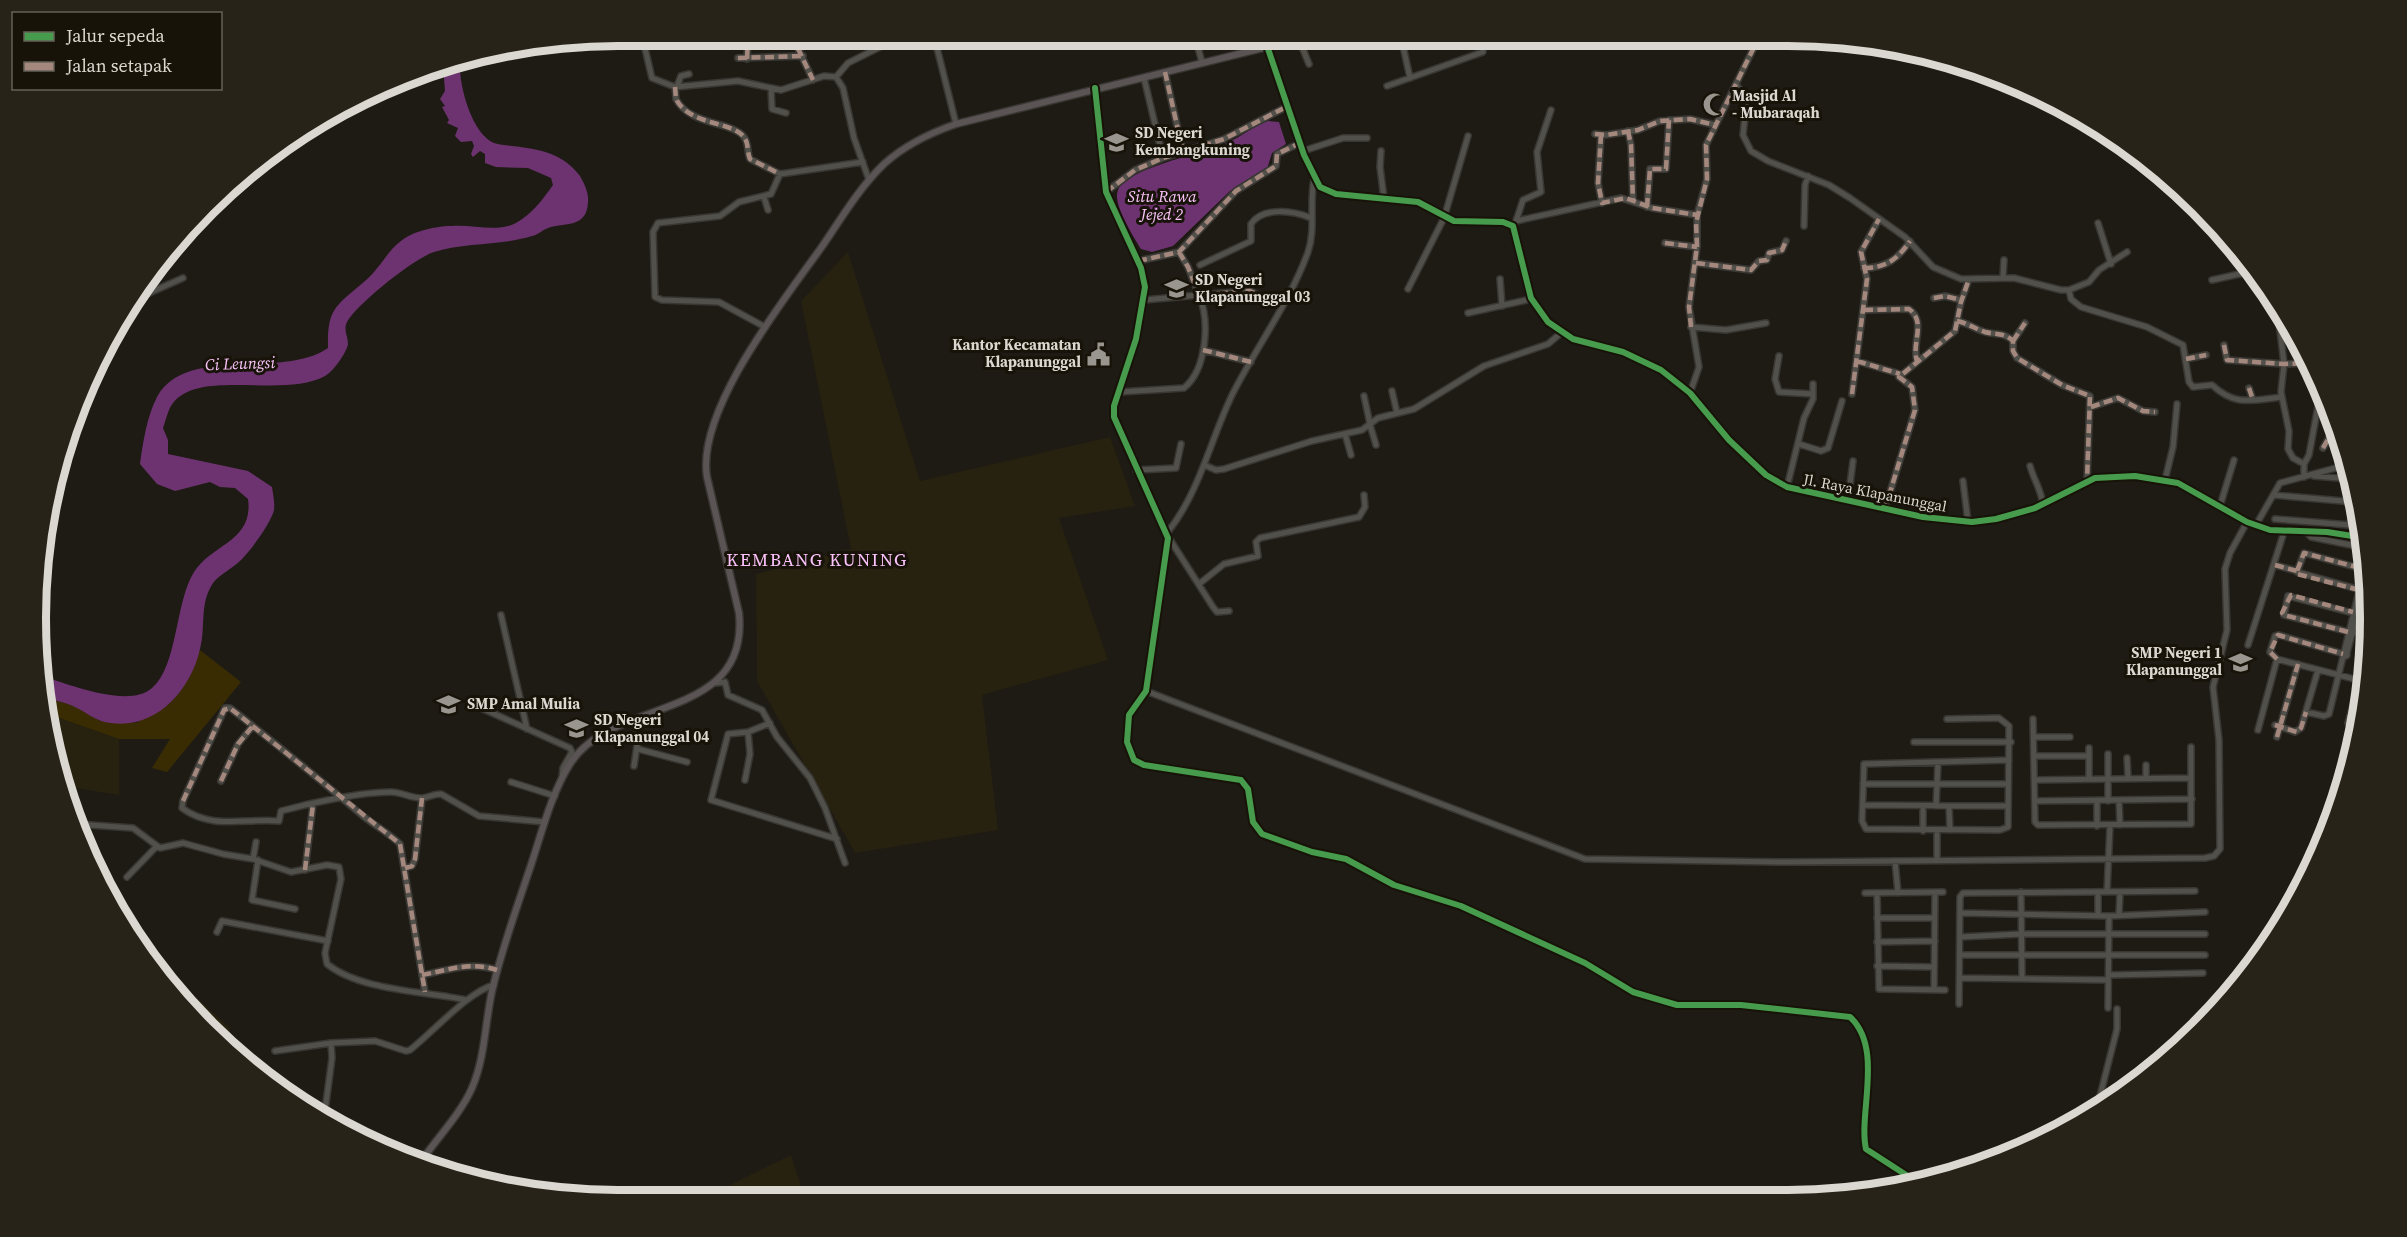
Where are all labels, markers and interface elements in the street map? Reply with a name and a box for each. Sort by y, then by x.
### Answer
legend [12,12,222,90]
text: Jalur sepeda [65,23,165,48]
text: Jalan setapak [65,53,172,78]
place label: Masjid Al - Mubaraqah [1732,85,1820,123]
mosque icon: Masjid Al - Mubaraqah [1701,92,1727,118]
place label: SD Negeri Kembangkuning [1135,122,1250,160]
school or university icon: SD Negeri Kembangkuning [1104,129,1130,155]
water label: Situ Rawa Jejed 2 [1127,185,1197,225]
place label: SD Negeri Klapanunggal 03 [1195,269,1311,307]
school or university icon: SD Negeri Klapanunggal 03 [1164,276,1190,302]
place label: Kantor Kecamatan Klapanunggal [952,334,1081,372]
public building icon: Kantor Kecamatan Klapanunggal [1086,341,1112,367]
water label: Ci Leungsi [205,351,276,375]
street label: Jl. Raya Klapanunggal [1800,468,1949,517]
district label: KEMBANG KUNING [726,547,908,572]
place label: SMP Negeri 1 Klapanunggal [2126,642,2222,680]
school or university icon: SMP Negeri 1 Klapanunggal [2227,649,2253,675]
school or university icon: SMP Amal Mulia [436,691,462,717]
place label: SMP Amal Mulia [467,693,581,714]
place label: SD Negeri Klapanunggal 04 [594,709,710,747]
school or university icon: SD Negeri Klapanunggal 04 [563,716,589,742]

